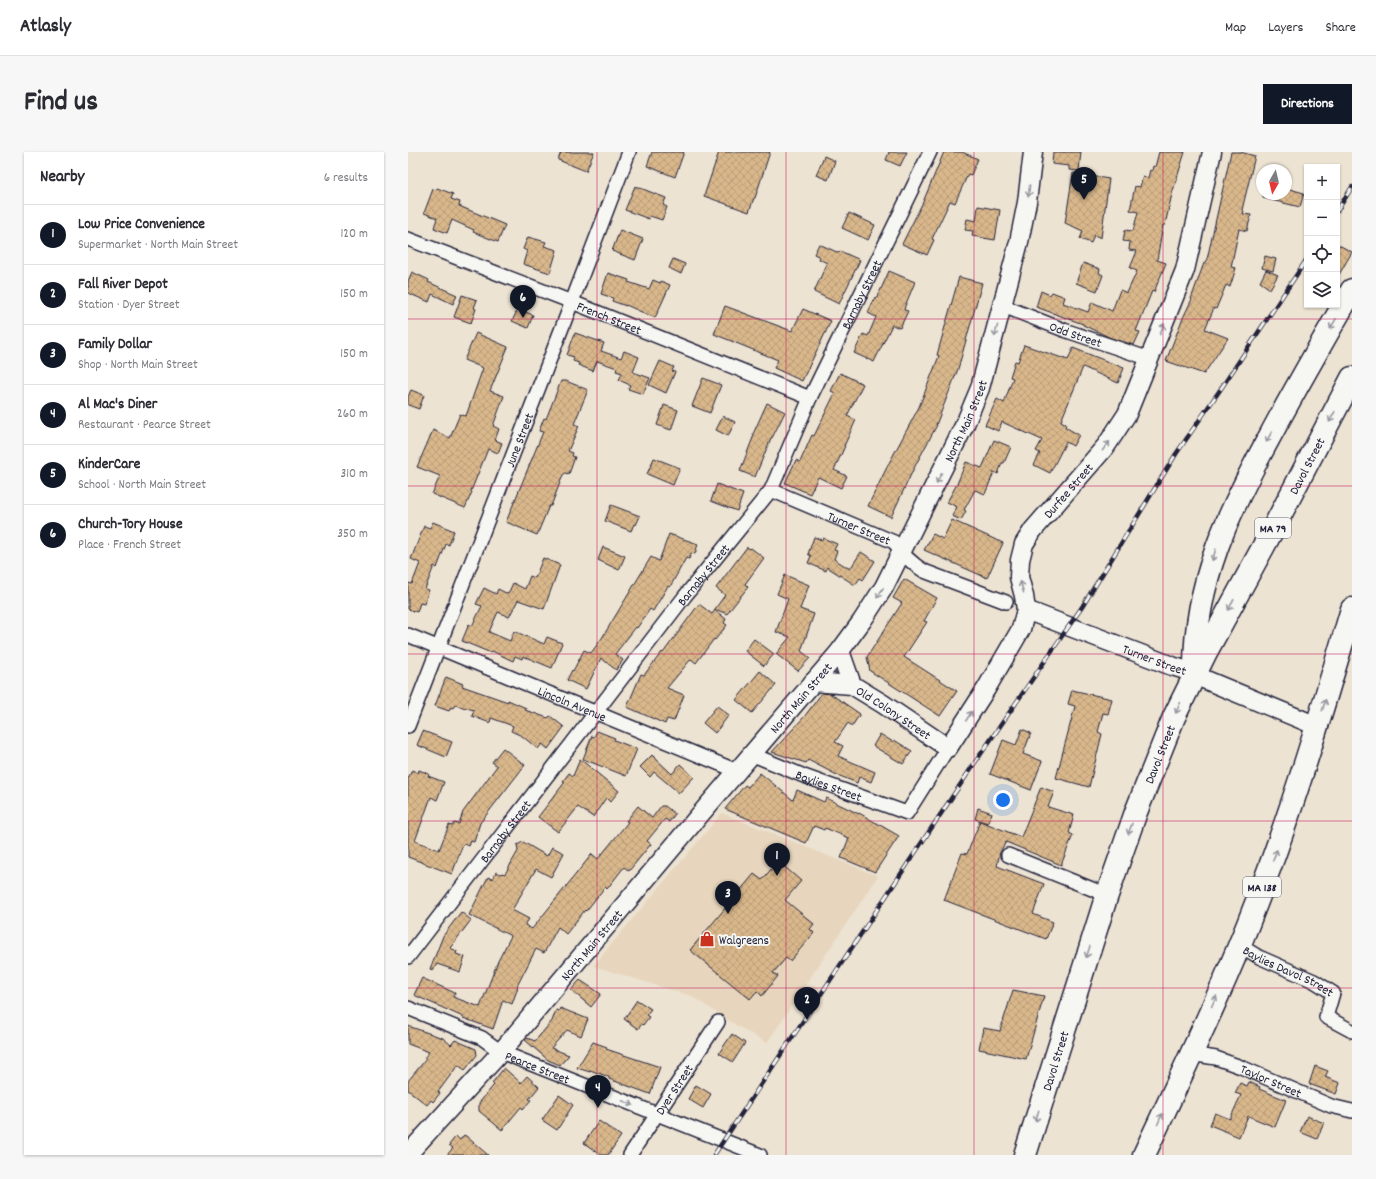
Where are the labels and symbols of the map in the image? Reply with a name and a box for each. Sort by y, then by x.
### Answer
north arrow [1256,164,1292,200]
pin: 5 [1071,167,1097,200]
one-way arrow [1025,184,1032,197]
street label: Barnaby Street [838,257,888,333]
pin: 6 [510,285,536,318]
street label: French Street [573,298,644,341]
street label: Odd Street [1046,318,1104,354]
one-way arrow [1328,318,1336,330]
one-way arrow [992,324,999,337]
one-way arrow [1159,324,1166,336]
street label: North Main Street [941,378,994,466]
street label: June Street [502,410,540,470]
one-way arrow [1328,410,1335,422]
one-way arrow [1264,431,1272,443]
street label: Davol Street [1286,435,1331,498]
one-way arrow [1101,440,1110,451]
street label: Durfee Street [1040,460,1099,524]
one-way arrow [935,471,942,483]
street label: Turner Street [824,508,893,552]
road number: MA 79 [1255,518,1291,538]
street label: Barnaby Street [674,541,736,611]
one-way arrow [1210,549,1218,561]
one-way arrow [1018,581,1025,594]
one-way arrow [875,587,883,599]
one-way arrow [1227,599,1234,611]
street label: Turner Street [1119,641,1189,682]
street label: North Main Street [766,659,838,739]
street label: Old Colony Street [851,682,934,746]
street label: Lincoln Avenue [534,683,609,728]
one-way arrow [1321,699,1328,712]
one-way arrow [1174,702,1181,714]
one-way arrow [965,710,973,721]
street label: Davol Street [1141,723,1182,787]
street label: Baylies Street [792,767,864,808]
your location [993,790,1013,810]
street label: Barnaby Street [476,797,537,868]
one-way arrow [1125,822,1133,834]
pin: 1 [764,843,790,876]
one-way arrow [1271,850,1279,862]
road number: MA 138 [1243,877,1281,897]
pin: 3 [715,881,741,914]
street label: North Main Street [557,907,628,986]
shop icon: Walgreens [698,930,716,948]
place label: Walgreens [719,932,769,951]
street label: Baylies Davol Street [1238,942,1337,1003]
one-way arrow [1084,945,1091,958]
pin: 2 [794,987,820,1020]
one-way arrow [1211,995,1218,1007]
street label: Davol Street [1039,1029,1076,1094]
street label: Pearce Street [502,1048,572,1090]
street label: Dyer Street [652,1061,699,1120]
street label: Taylor Street [1237,1061,1304,1104]
pin: 4 [585,1075,611,1108]
one-way arrow [622,1100,634,1107]
one-way arrow [1033,1110,1041,1122]
one-way arrow [1157,1114,1165,1126]

